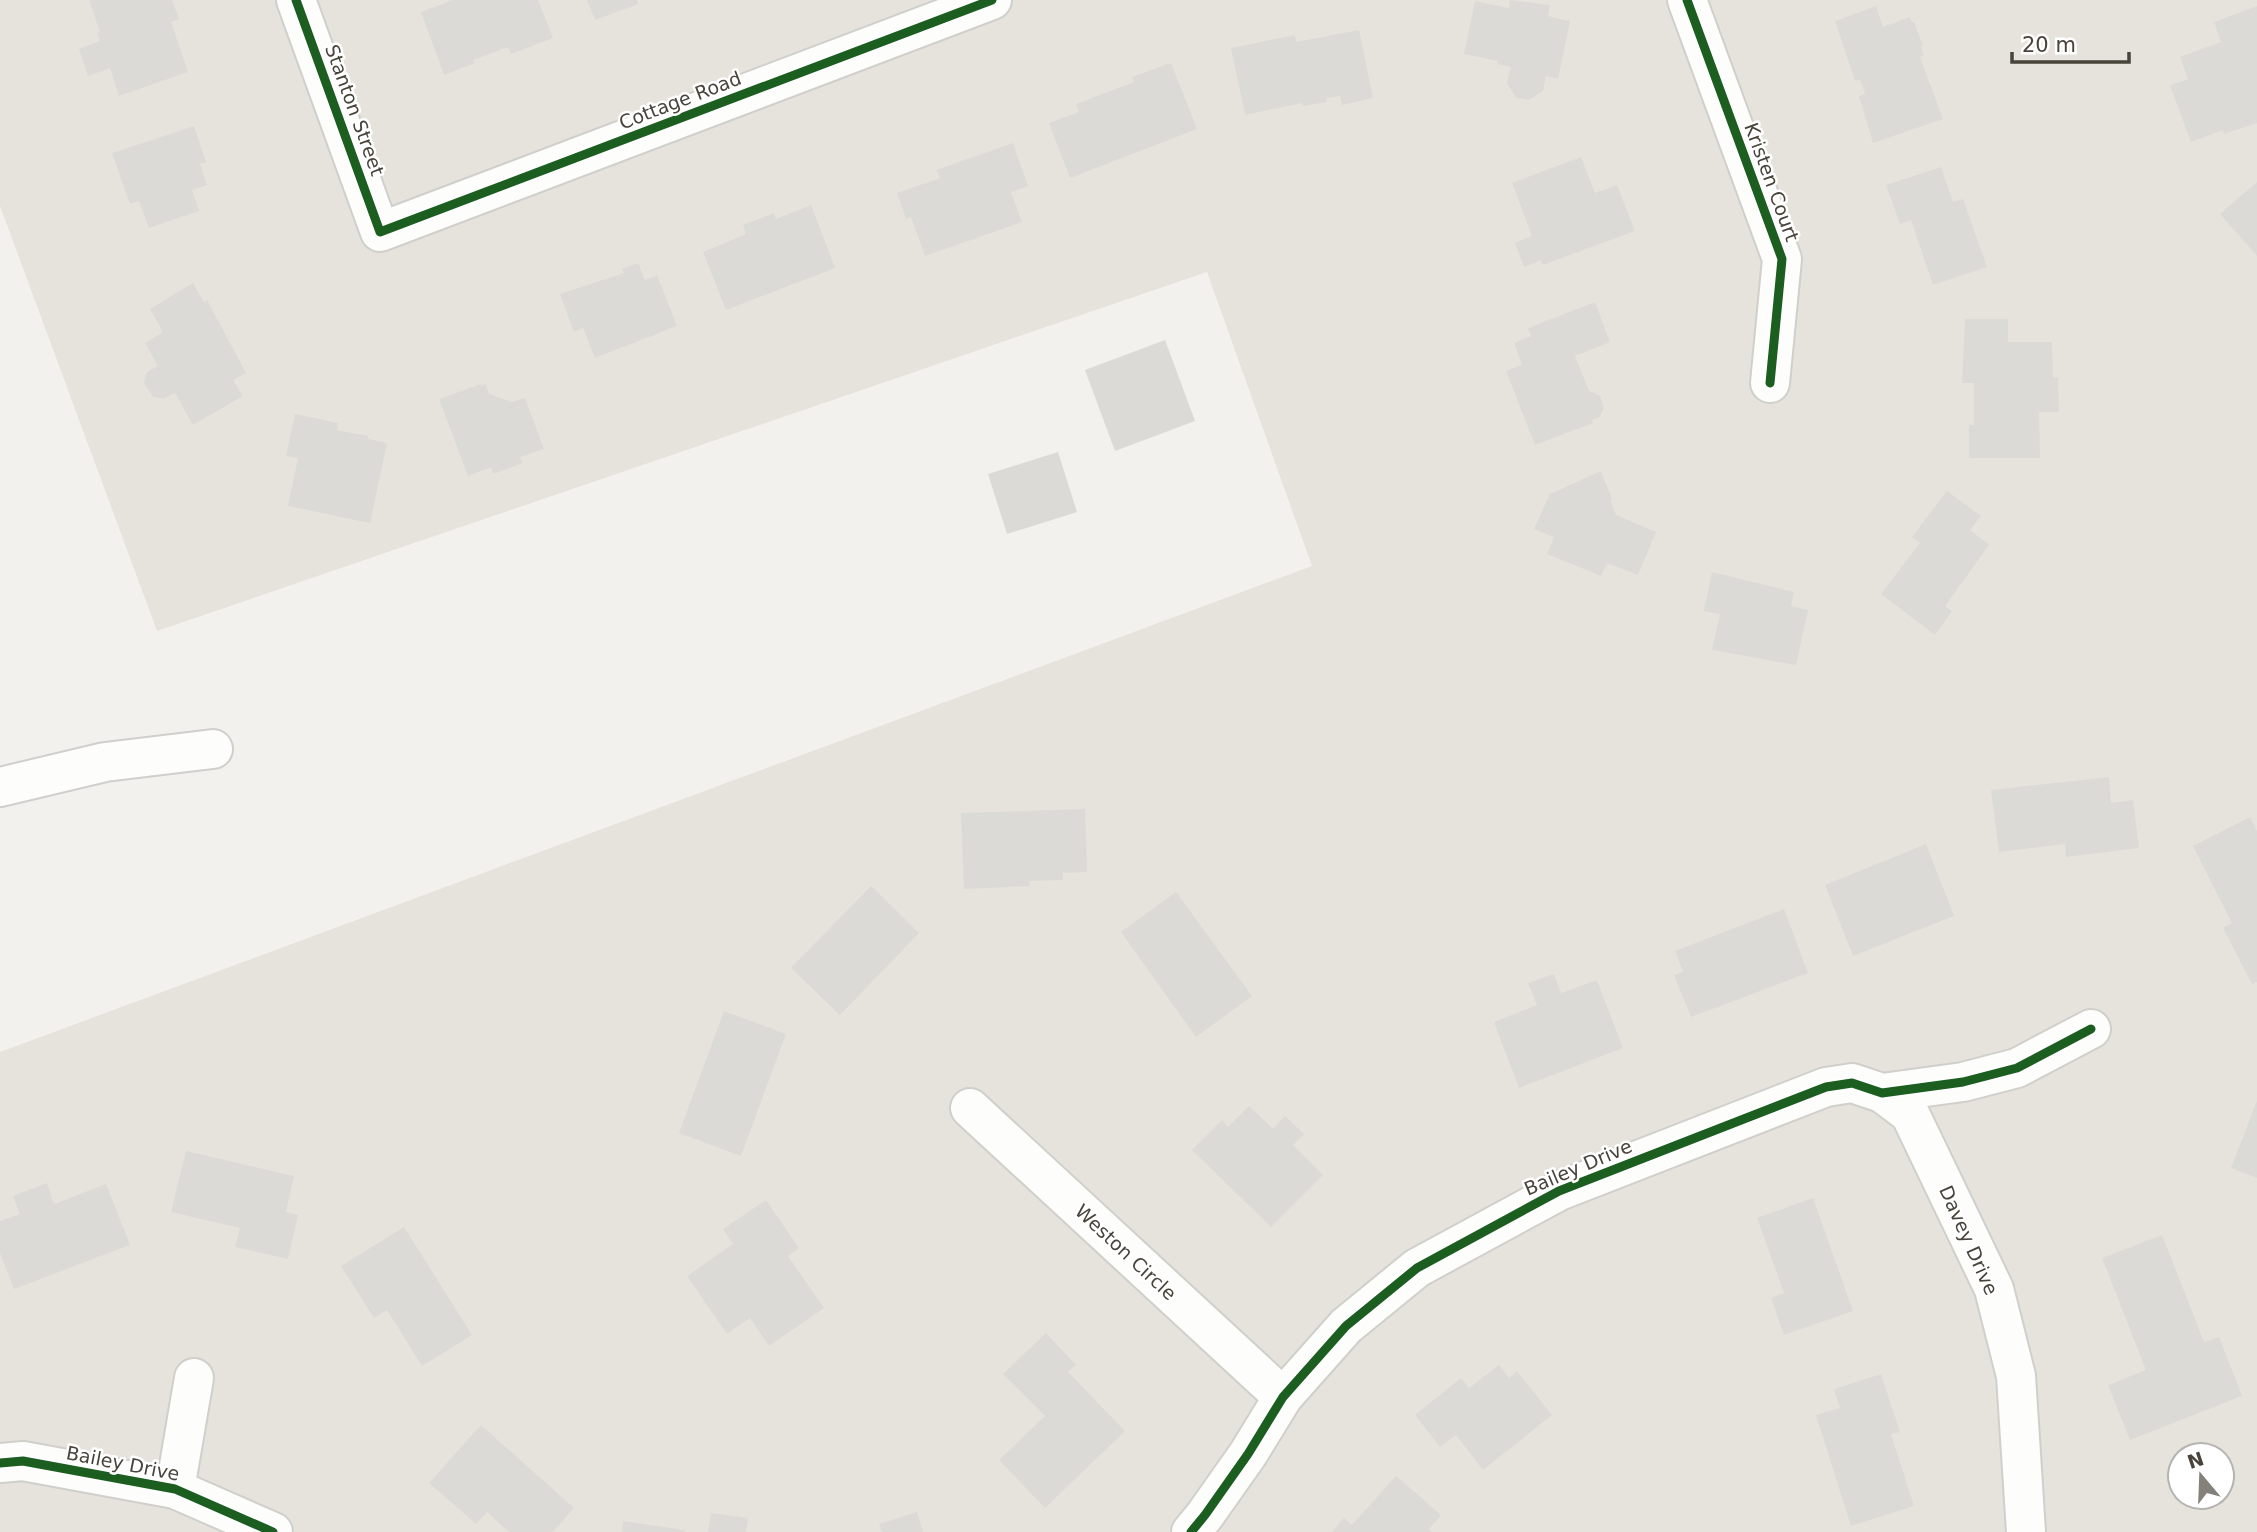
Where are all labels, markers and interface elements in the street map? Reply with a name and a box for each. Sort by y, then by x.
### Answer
scale bar [2012,21,2129,65]
text: 20 m [2022,33,2076,57]
street label: Stanton Street [321,41,389,179]
street label: Cottage Road [616,67,744,133]
street label: Kristen Court [1740,120,1804,244]
street label: Bailey Drive [1521,1134,1635,1200]
street label: Davey Drive [1935,1182,2003,1298]
street label: Weston Circle [1071,1200,1181,1304]
street label: Bailey Drive [65,1441,181,1485]
north arrow [2166,1441,2236,1511]
text: N [2184,1447,2207,1473]

